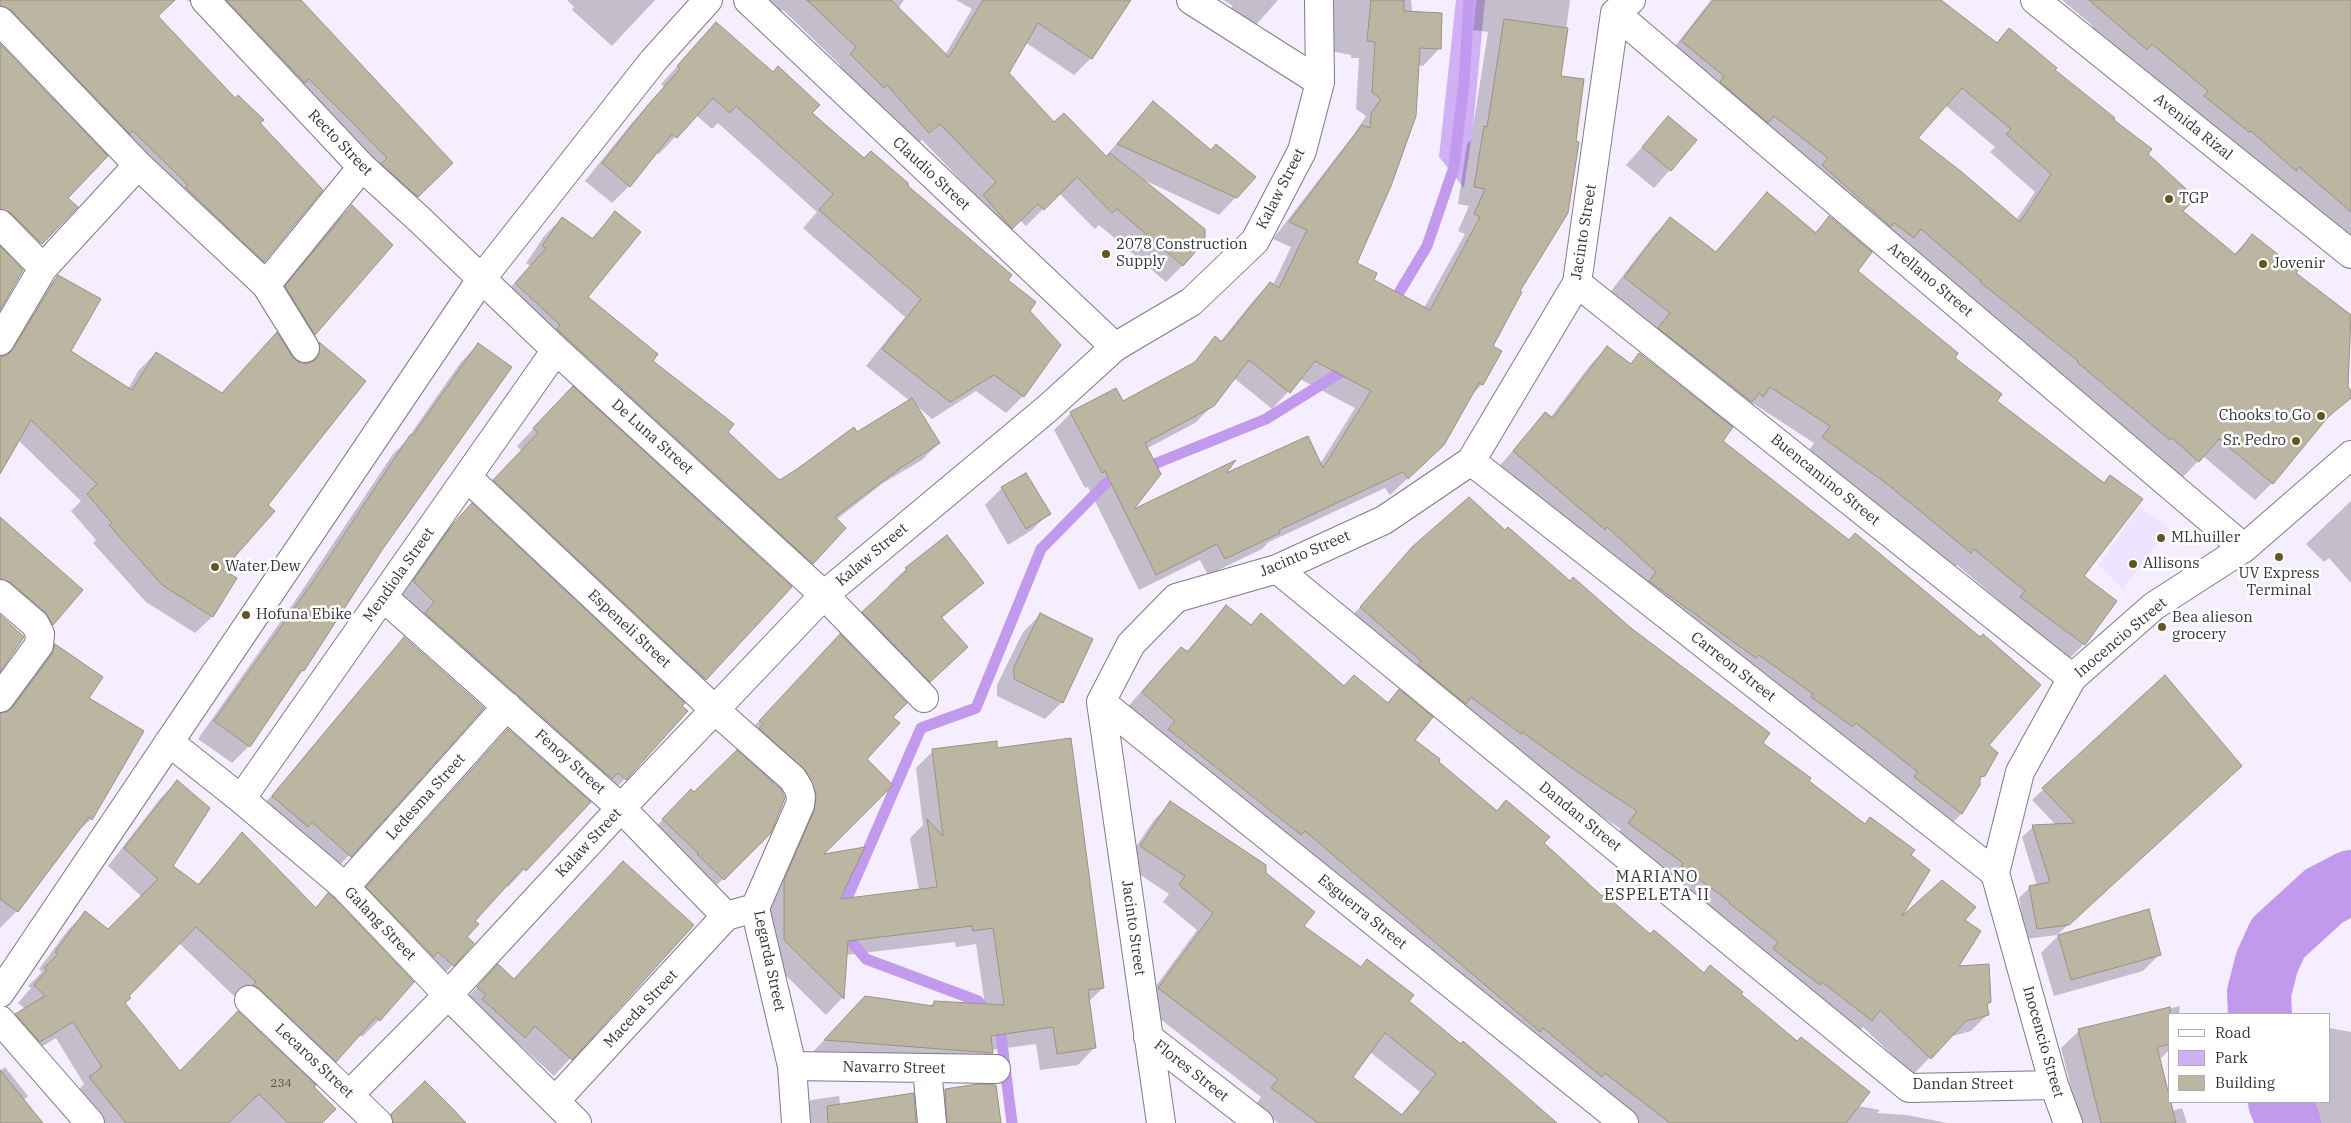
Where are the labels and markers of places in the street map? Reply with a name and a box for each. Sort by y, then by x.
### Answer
place label: TGP [2179,190,2209,208]
marker: TGP [2163,193,2175,205]
place label: 2078 Construction Supply [1116,236,1248,271]
marker: 2078 Construction Supply [1100,248,1112,260]
place label: Jovenir [2273,255,2325,273]
marker: Jovenir [2257,258,2269,270]
place label: Chooks to Go [2219,407,2311,425]
marker: Chooks to Go [2315,410,2327,422]
place label: Sr. Pedro [2223,432,2286,450]
marker: Sr. Pedro [2290,435,2302,447]
place label: MLhuiller [2171,529,2240,547]
marker: MLhuiller [2155,532,2167,544]
marker: UV Express Terminal [2273,551,2285,563]
place label: Allisons [2143,555,2200,573]
place label: Water Dew [225,558,300,576]
marker: Allisons [2127,558,2139,570]
marker: Water Dew [209,561,221,573]
place label: UV Express Terminal [2239,565,2319,600]
place label: Hofuna Ebike [256,606,352,624]
marker: Hofuna Ebike [240,609,252,621]
place label: Bea alieson grocery [2172,609,2253,644]
marker: Bea alieson grocery [2156,621,2168,633]

